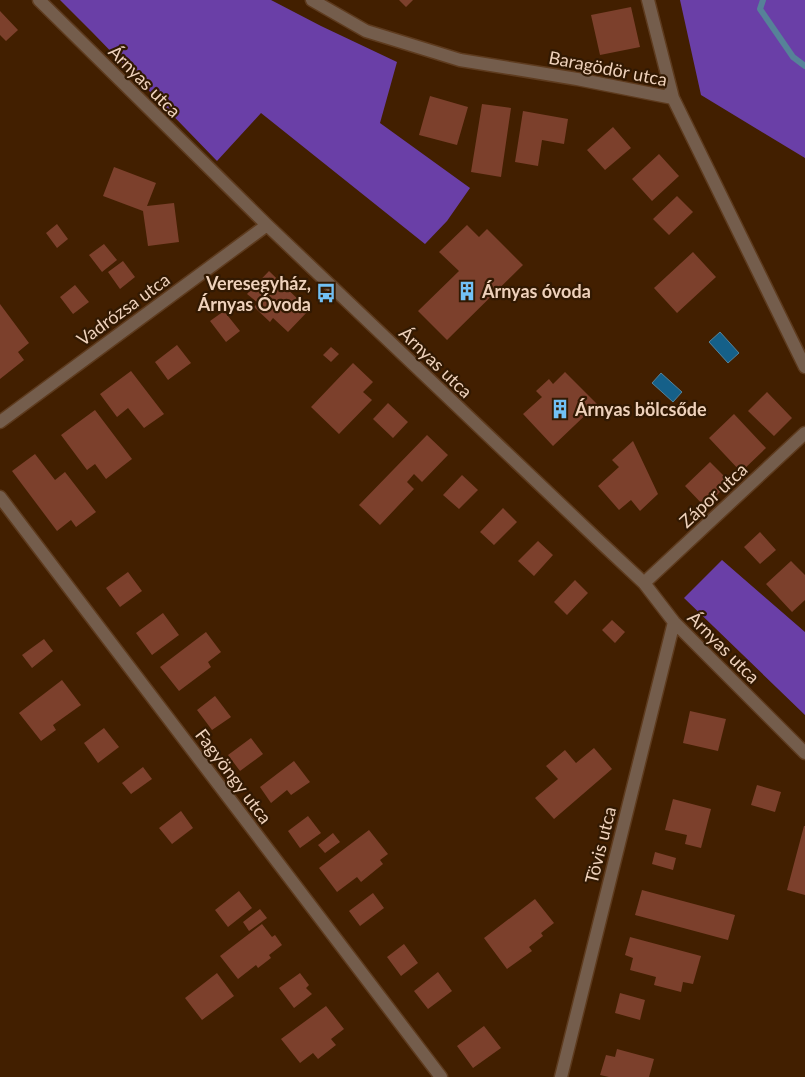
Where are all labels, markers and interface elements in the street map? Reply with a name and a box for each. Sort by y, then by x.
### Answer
street label: Árnyas utca [104,40,186,122]
street label: Baragödör utca [547,46,669,90]
street label: Vadrózsa utca [72,268,174,350]
place label: Veresegyház, Árnyas Óvoda [197,272,311,315]
building icon: Árnyas óvoda [456,280,478,302]
place label: Árnyas óvoda [481,280,591,302]
bus stop icon: Veresegyház, Árnyas Óvoda [315,282,337,304]
street label: Árnyas utca [395,322,477,402]
building icon: Árnyas bölcsőde [549,398,571,420]
place label: Árnyas bölcsőde [574,398,707,420]
street label: Zápor utca [674,458,752,532]
street label: Árnyas utca [683,606,765,688]
street label: Fagyöngy utca [191,724,277,828]
street label: Tövis utca [580,804,620,886]

